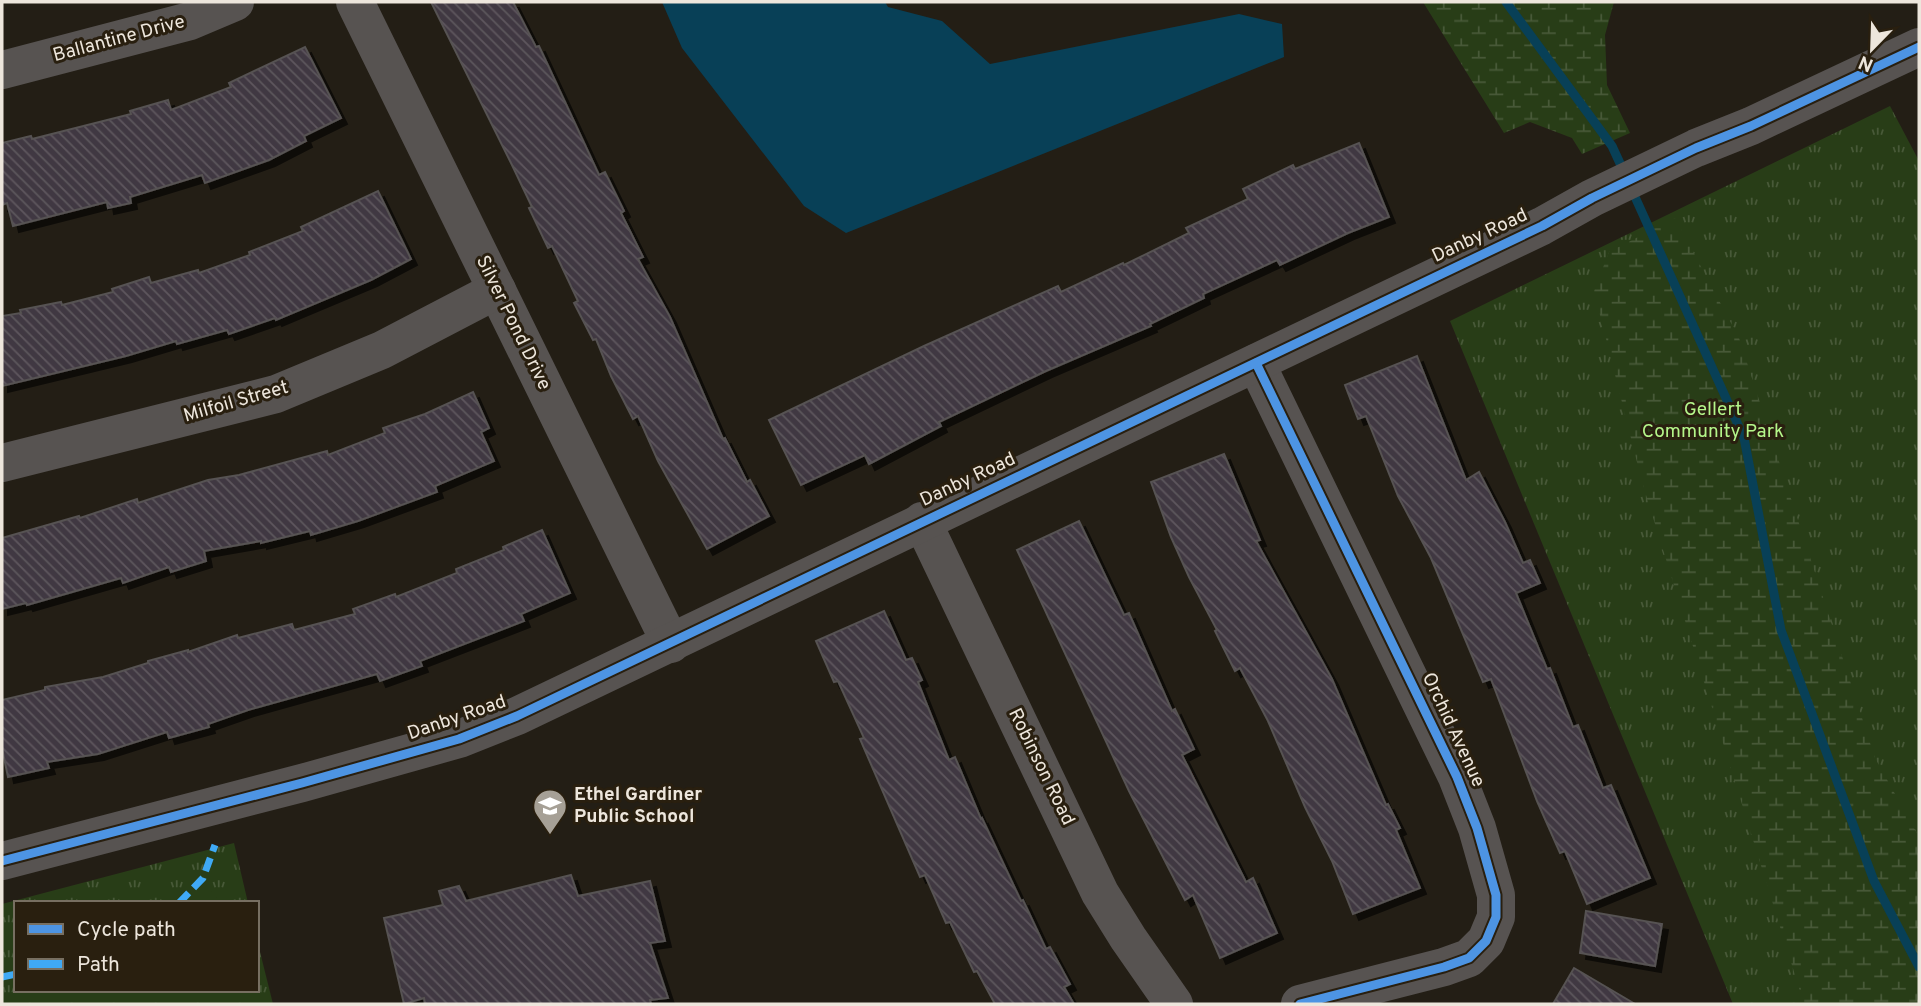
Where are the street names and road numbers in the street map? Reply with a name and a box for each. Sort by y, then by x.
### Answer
street label: Ballantine Drive [50,10,188,68]
street label: Danby Road [1428,203,1532,269]
street label: Silver Pond Drive [470,252,556,394]
street label: Milfoil Street [181,376,291,428]
street label: Danby Road [916,447,1020,513]
street label: Orchid Avenue [1416,669,1490,791]
street label: Danby Road [405,690,509,746]
street label: Robinson Road [1002,705,1080,829]

